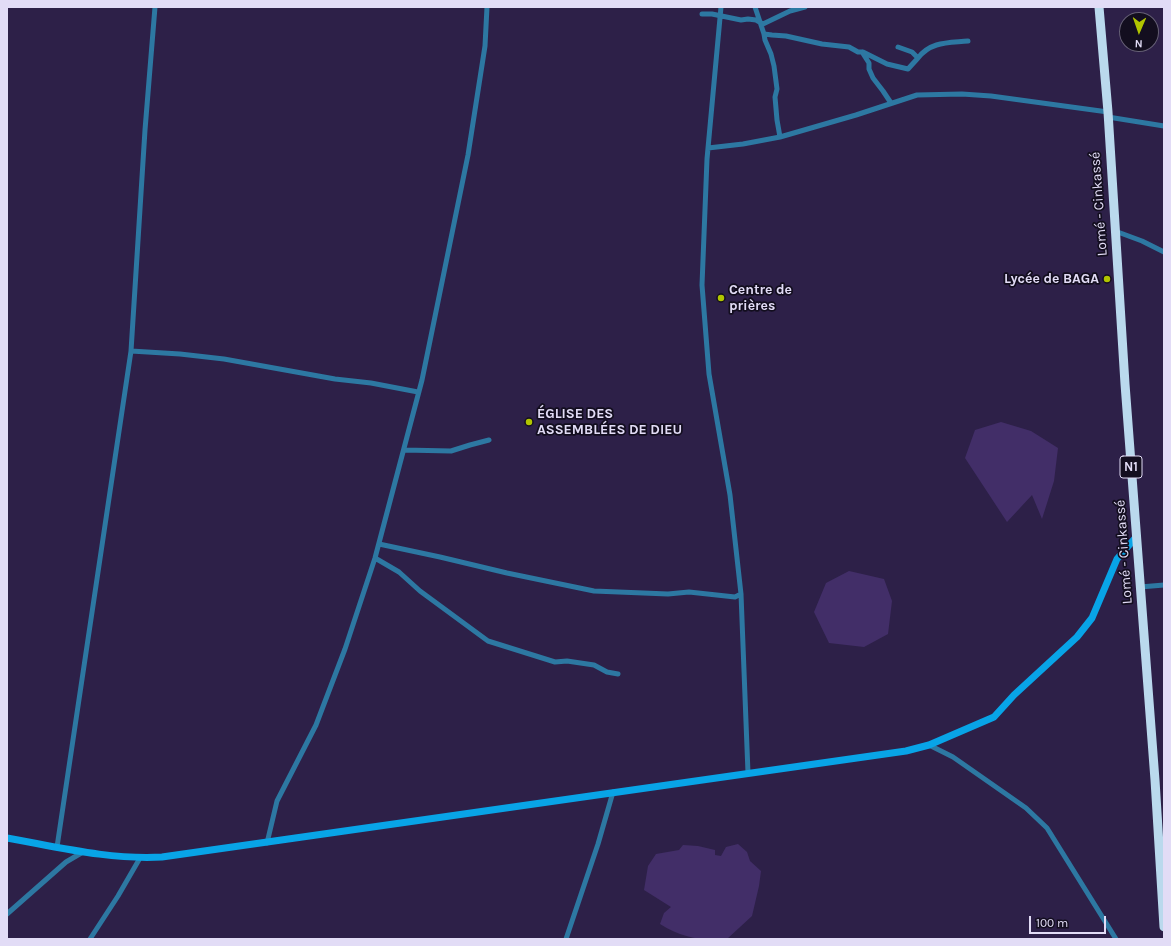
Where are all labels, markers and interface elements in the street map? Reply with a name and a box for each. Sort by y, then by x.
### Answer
north arrow [1119,12,1159,52]
text: N [1134,37,1143,50]
street label: Lomé - Cinkassé [1087,151,1111,257]
place label: Lycée de BAGA [1004,271,1099,287]
marker: Lycée de BAGA [1102,274,1112,284]
place label: Centre de prières [729,282,792,314]
marker: Centre de prières [716,293,726,303]
place label: ÉGLISE DES ASSEMBLÉES DE DIEU [537,406,682,438]
marker: ÉGLISE DES ASSEMBLÉES DE DIEU [524,417,534,427]
road number: N1 [1120,456,1142,478]
street label: Lomé - Cinkassé [1112,499,1136,605]
scale bar [1031,908,1108,934]
text: 100 m [1036,916,1068,930]

